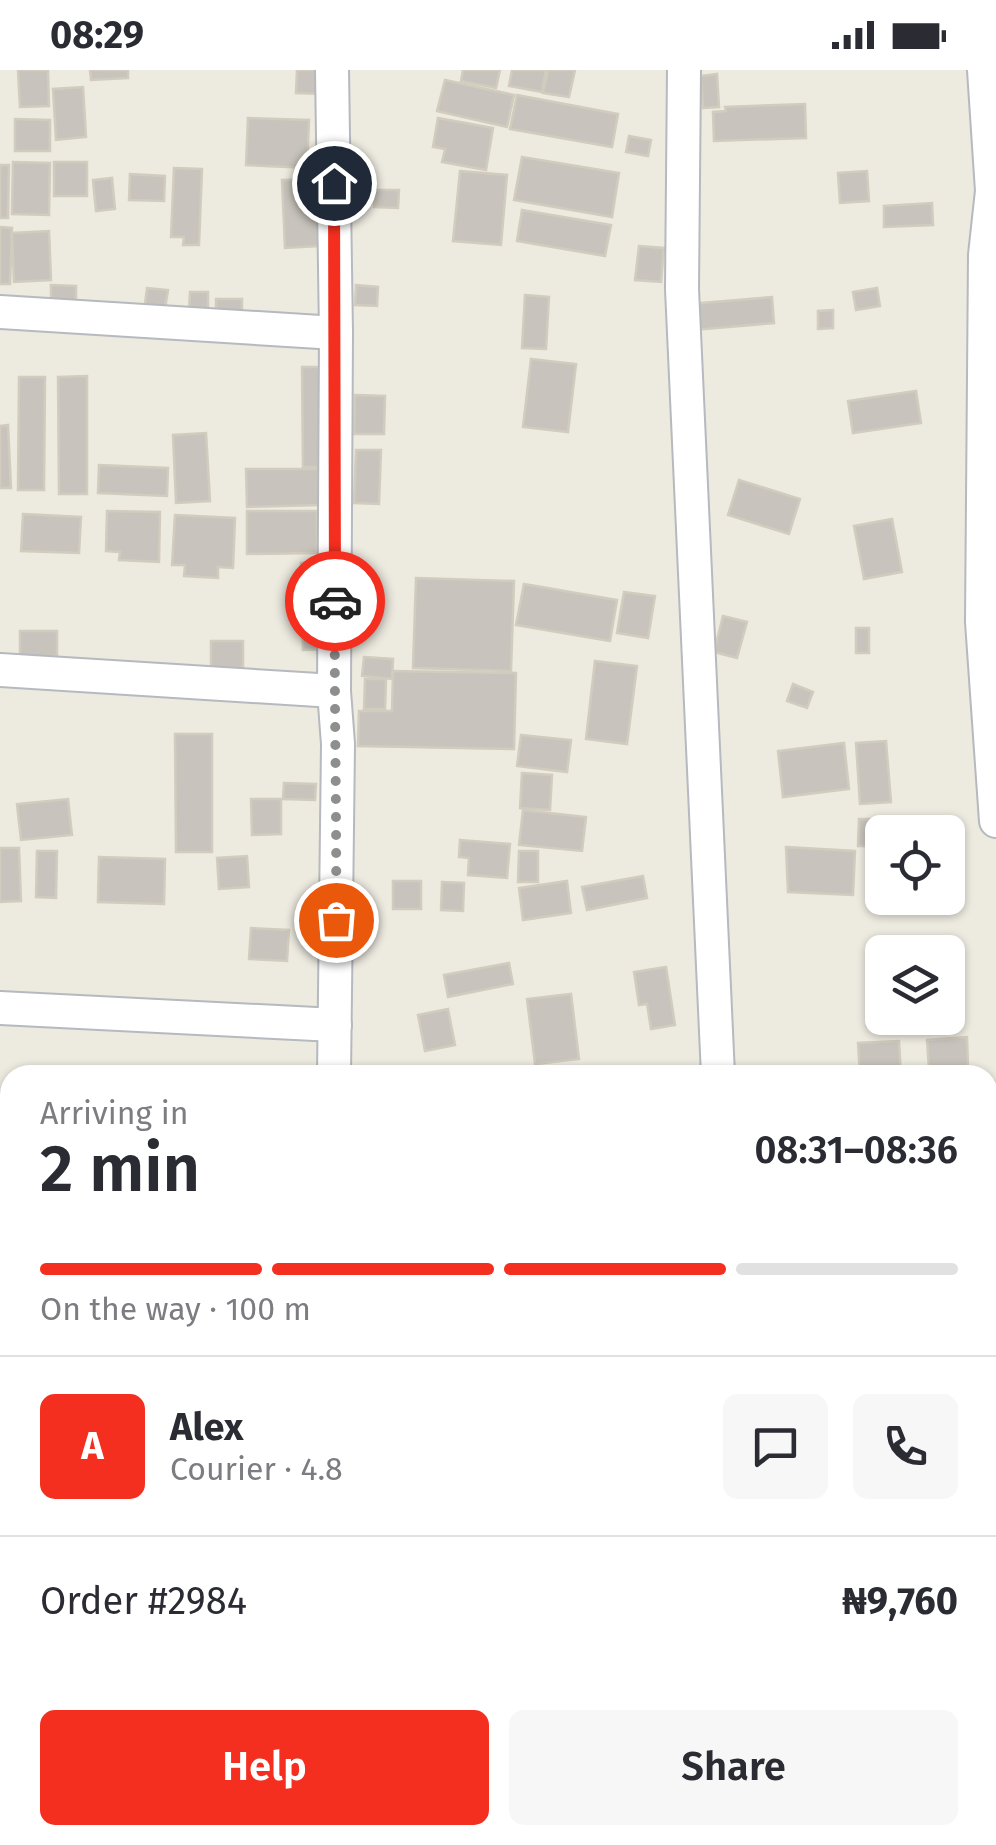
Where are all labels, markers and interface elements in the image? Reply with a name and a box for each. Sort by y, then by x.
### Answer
text: 08:29 [50,12,144,58]
pin [292,141,377,226]
icon: home [307,156,362,211]
courier [285,551,385,651]
icon: car [308,574,363,629]
map controls [865,815,965,1035]
button: locate [865,815,965,915]
pin [294,878,379,963]
icon: bag [309,893,364,948]
button: layers [865,935,965,1035]
text: Arriving in [40,1094,188,1132]
text: 08:31–08:36 [755,1127,958,1173]
text: 2 min [40,1130,200,1208]
text: On the way · 100 m [40,1290,311,1328]
button: chat [723,1394,828,1499]
button: phone [853,1394,958,1499]
text: Alex [170,1404,243,1450]
text: A [81,1423,104,1469]
text: Courier · 4.8 [170,1450,343,1488]
text: Order #2984 [40,1578,247,1624]
text: ₦9,760 [842,1578,958,1624]
button: Help [40,1710,489,1825]
button: Share [509,1710,958,1825]

